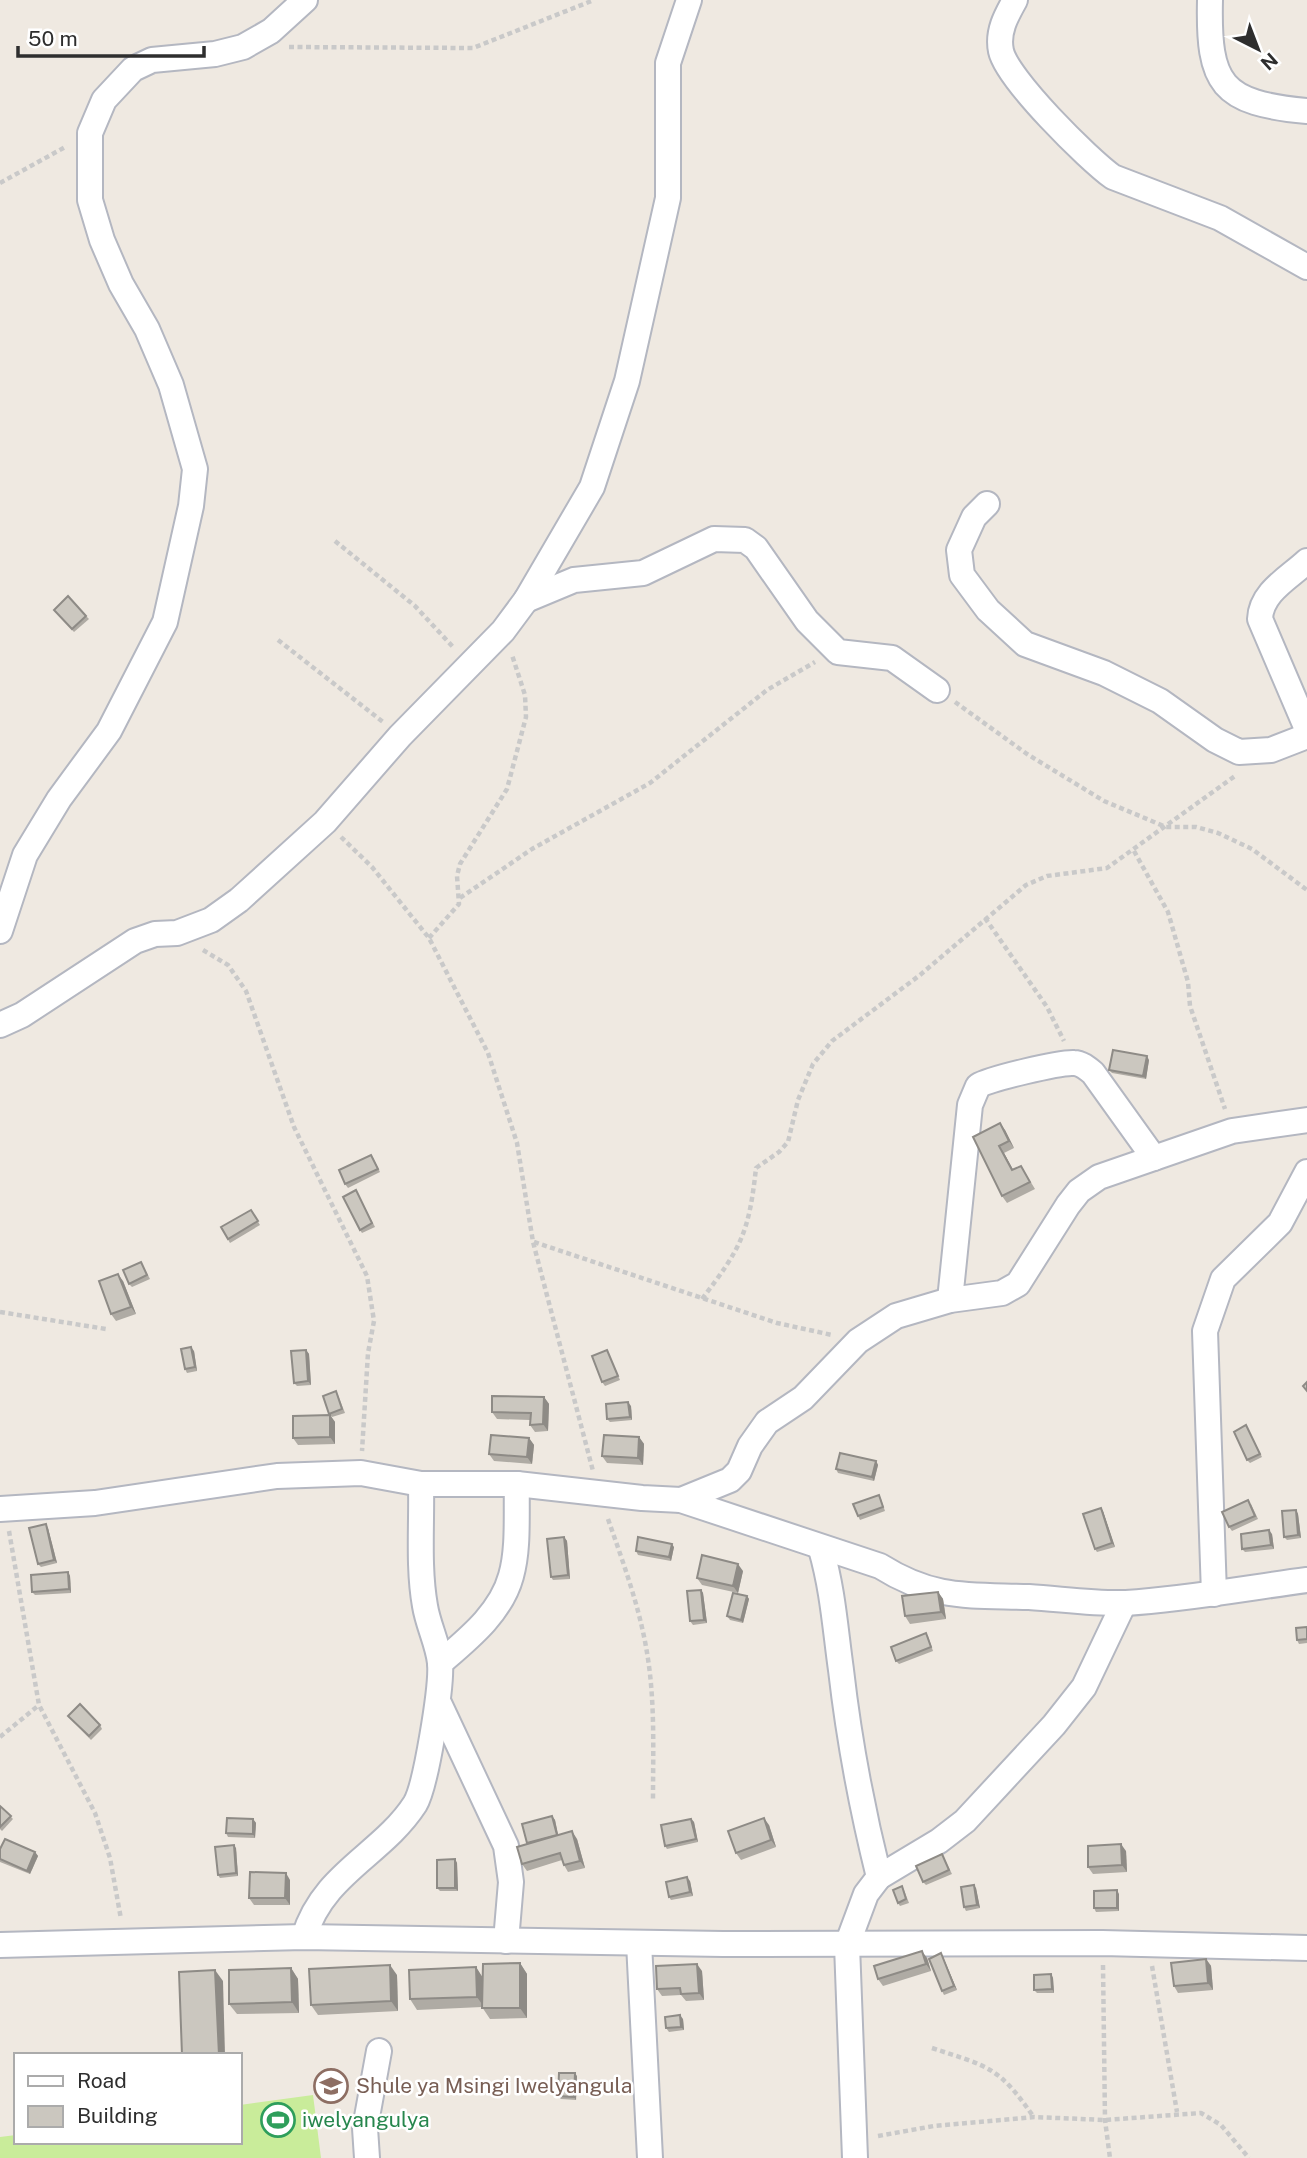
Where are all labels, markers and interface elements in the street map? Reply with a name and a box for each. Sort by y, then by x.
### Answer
scale bar [18,14,203,58]
north arrow [1223,14,1293,84]
text: 50 m [28,26,78,51]
text: N [1256,48,1282,75]
legend [14,2053,242,2144]
school or university icon: Shule ya Msingi Iwelyangula [312,2067,350,2105]
text: Road [77,2068,127,2093]
place label: Shule ya Msingi Iwelyangula [356,2073,632,2098]
sports icon: iwelyangulya [259,2101,297,2139]
text: Building [77,2103,158,2128]
place label: iwelyangulya [302,2107,430,2132]

